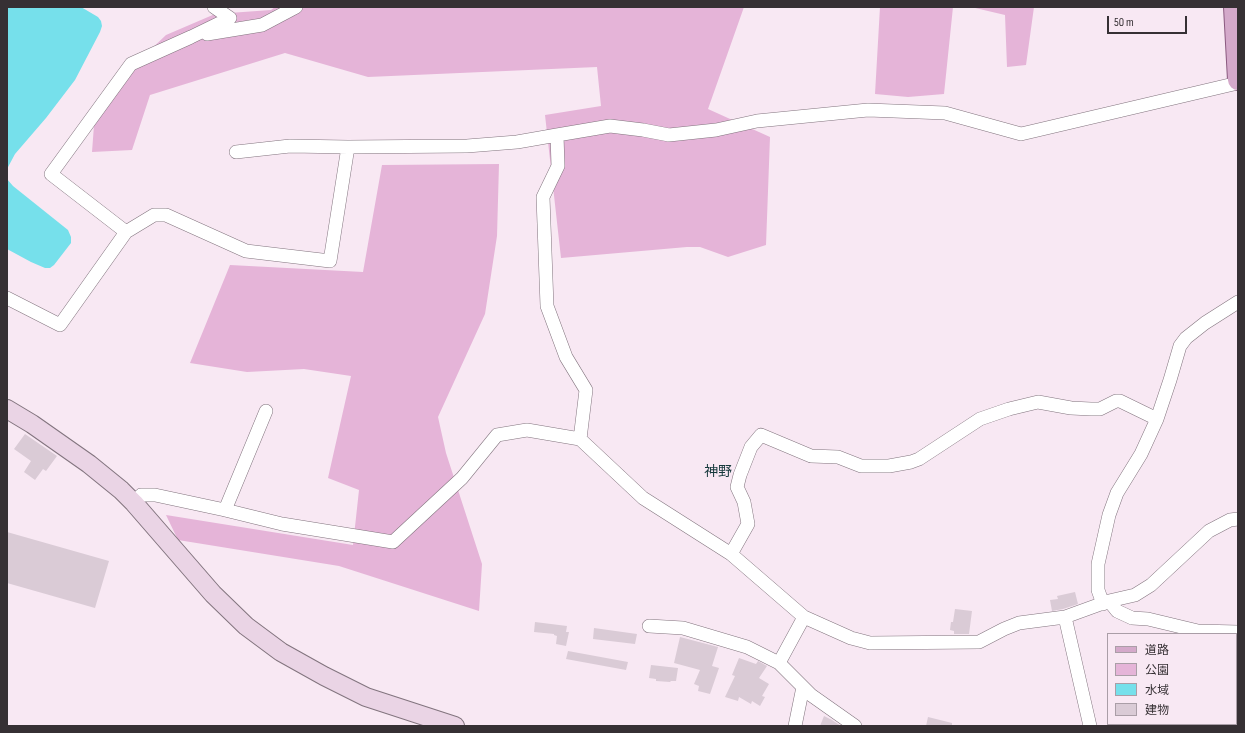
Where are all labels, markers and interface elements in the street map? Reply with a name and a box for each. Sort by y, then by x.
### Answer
scale bar [1109,8,1189,34]
text: 50 m [1114,15,1134,30]
district label: 神野 [704,464,732,480]
legend [1107,633,1237,725]
text: 道路 [1145,643,1169,658]
text: 公園 [1145,663,1169,678]
text: 水域 [1145,683,1169,698]
text: 建物 [1145,703,1169,718]

